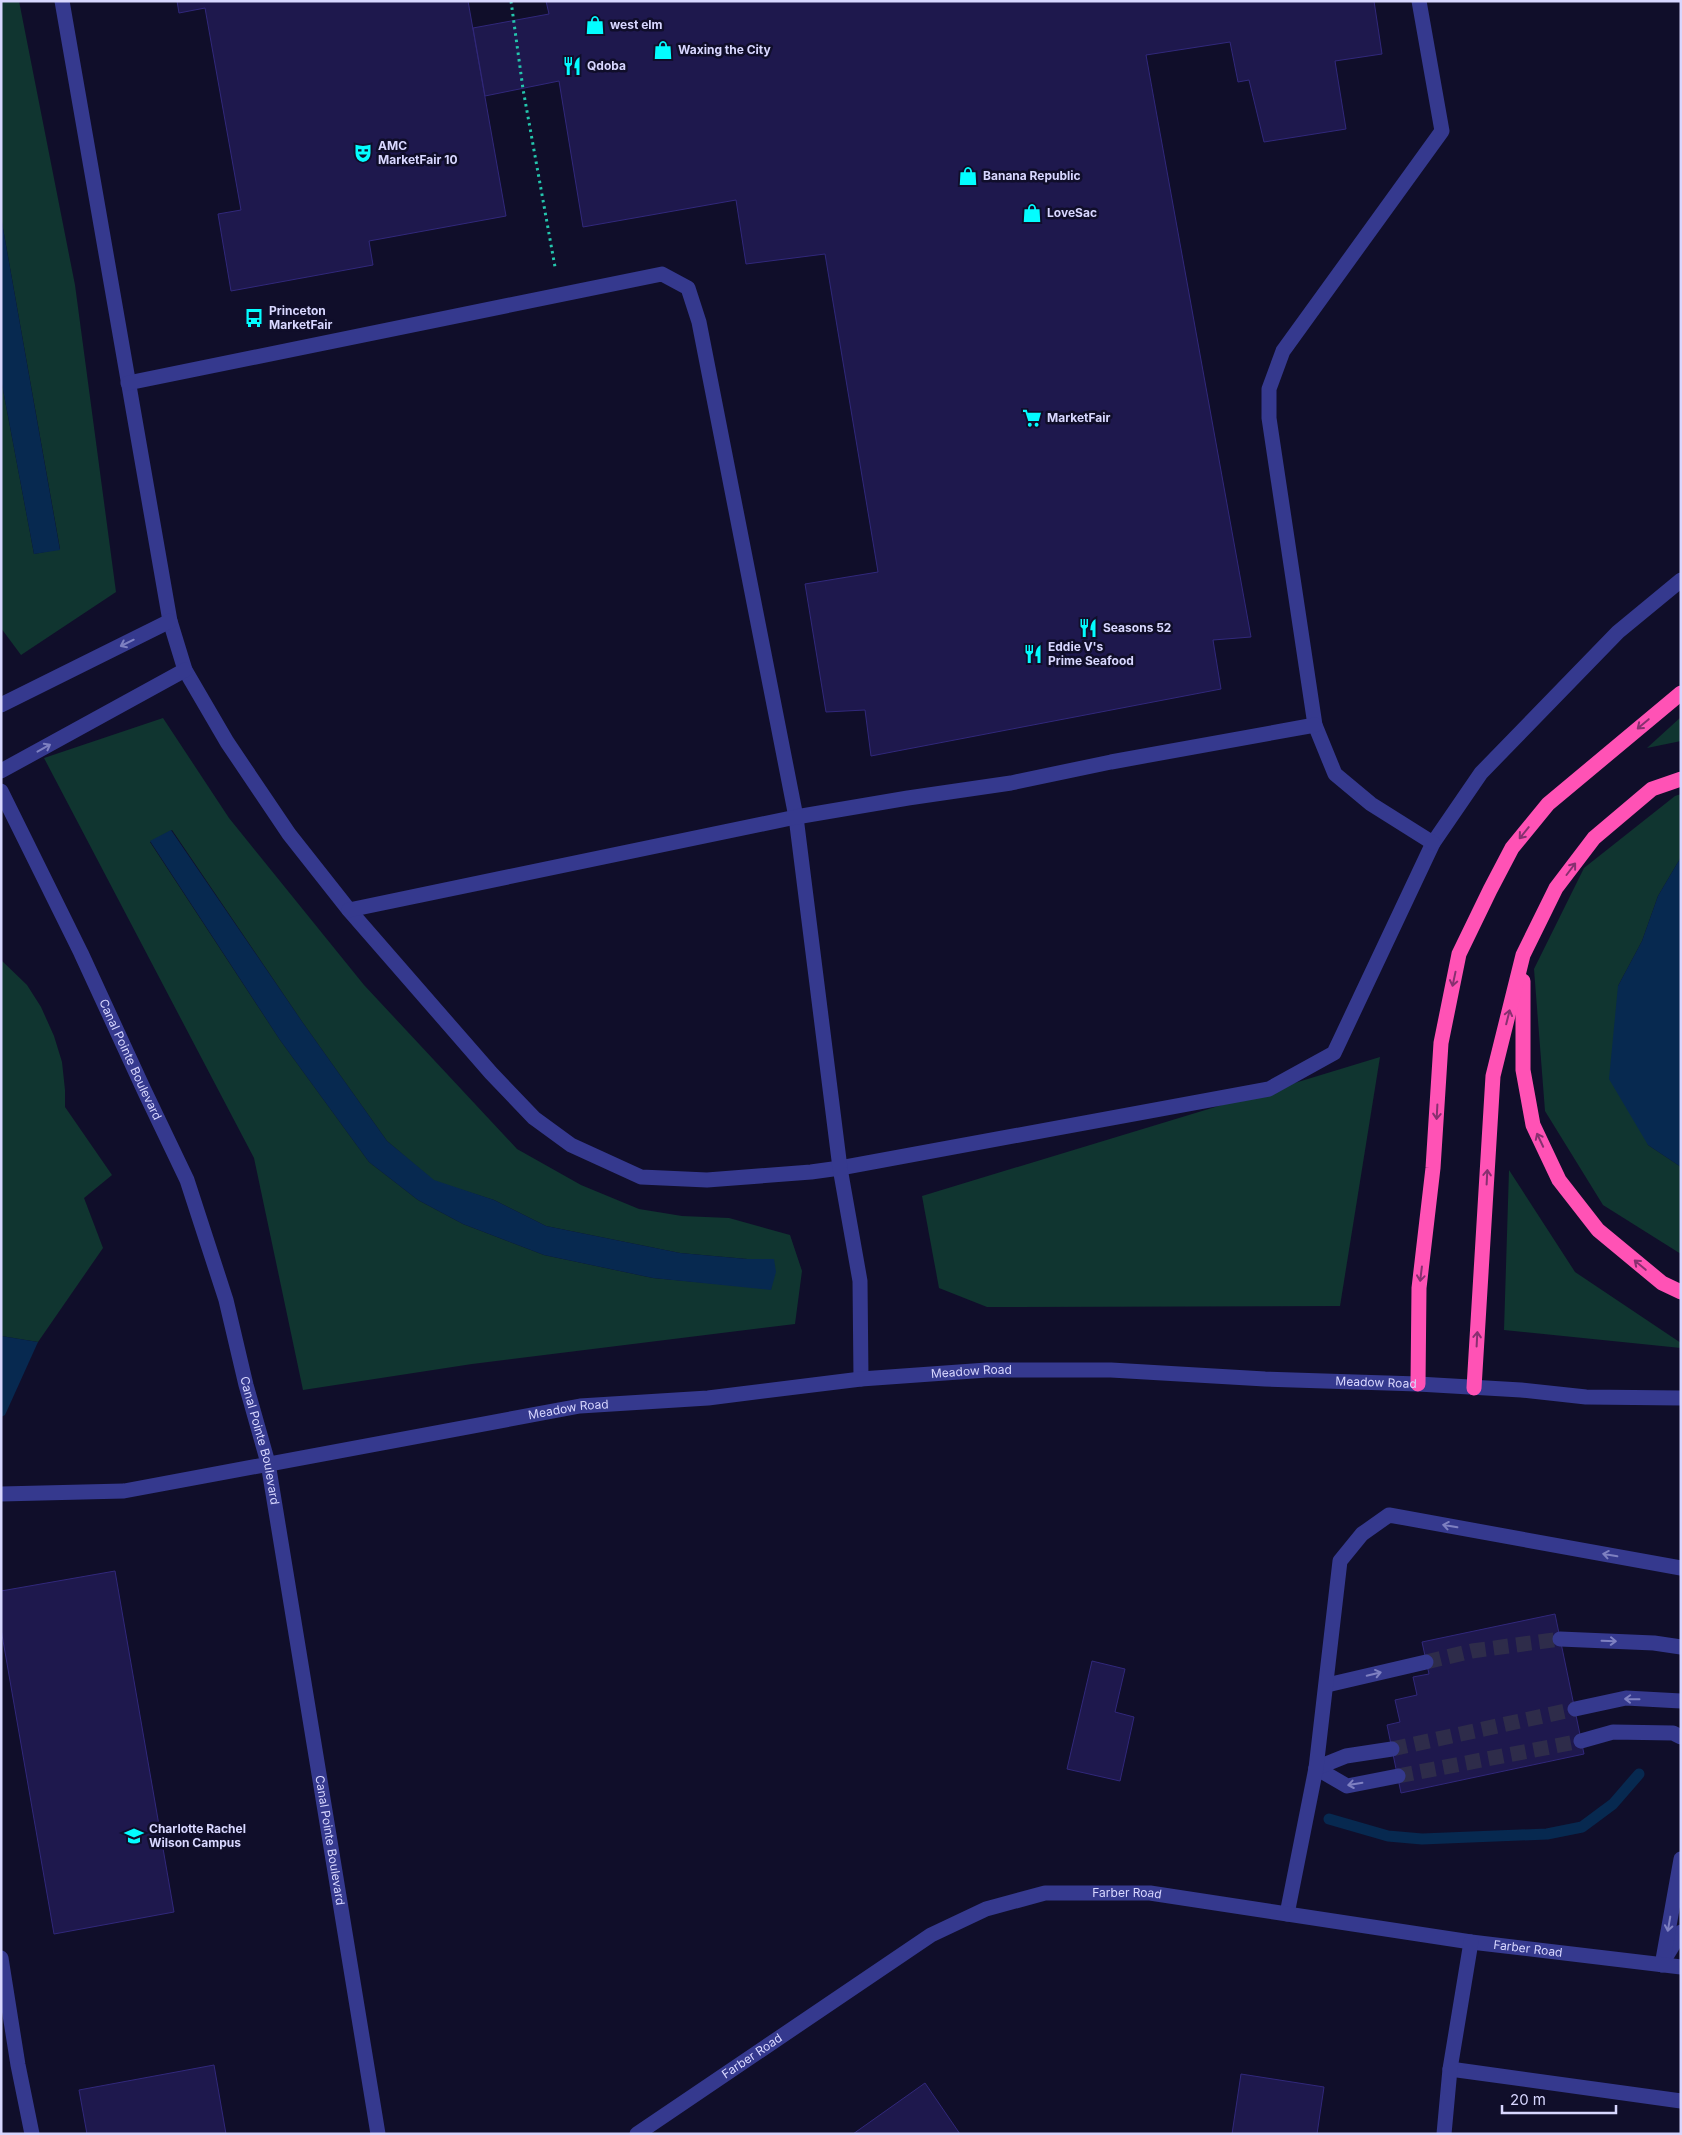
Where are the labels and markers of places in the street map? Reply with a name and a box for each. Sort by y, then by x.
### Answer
shop icon: west elm [584,14,606,36]
place label: west elm [610,17,663,32]
shop icon: Waxing the City [652,39,674,61]
place label: Waxing the City [678,42,772,57]
restaurant icon: Qdoba [561,55,583,77]
place label: Qdoba [587,58,626,73]
place label: AMC MarketFair 10 [378,138,458,167]
theatre icon: AMC MarketFair 10 [352,142,374,164]
shop icon: Banana Republic [957,165,979,187]
place label: Banana Republic [983,168,1081,183]
shop icon: LoveSac [1021,202,1043,224]
place label: LoveSac [1047,205,1097,220]
place label: Princeton MarketFair [269,303,333,332]
bus stop icon: Princeton MarketFair [243,307,265,329]
supermarket icon: MarketFair [1021,407,1043,429]
place label: MarketFair [1047,410,1111,425]
restaurant icon: Seasons 52 [1077,617,1099,639]
place label: Seasons 52 [1103,620,1171,635]
place label: Eddie V's Prime Seafood [1048,639,1134,668]
restaurant icon: Eddie V's Prime Seafood [1022,643,1044,665]
place label: Charlotte Rachel Wilson Campus [149,1821,246,1850]
school or university icon: Charlotte Rachel Wilson Campus [123,1825,145,1847]

